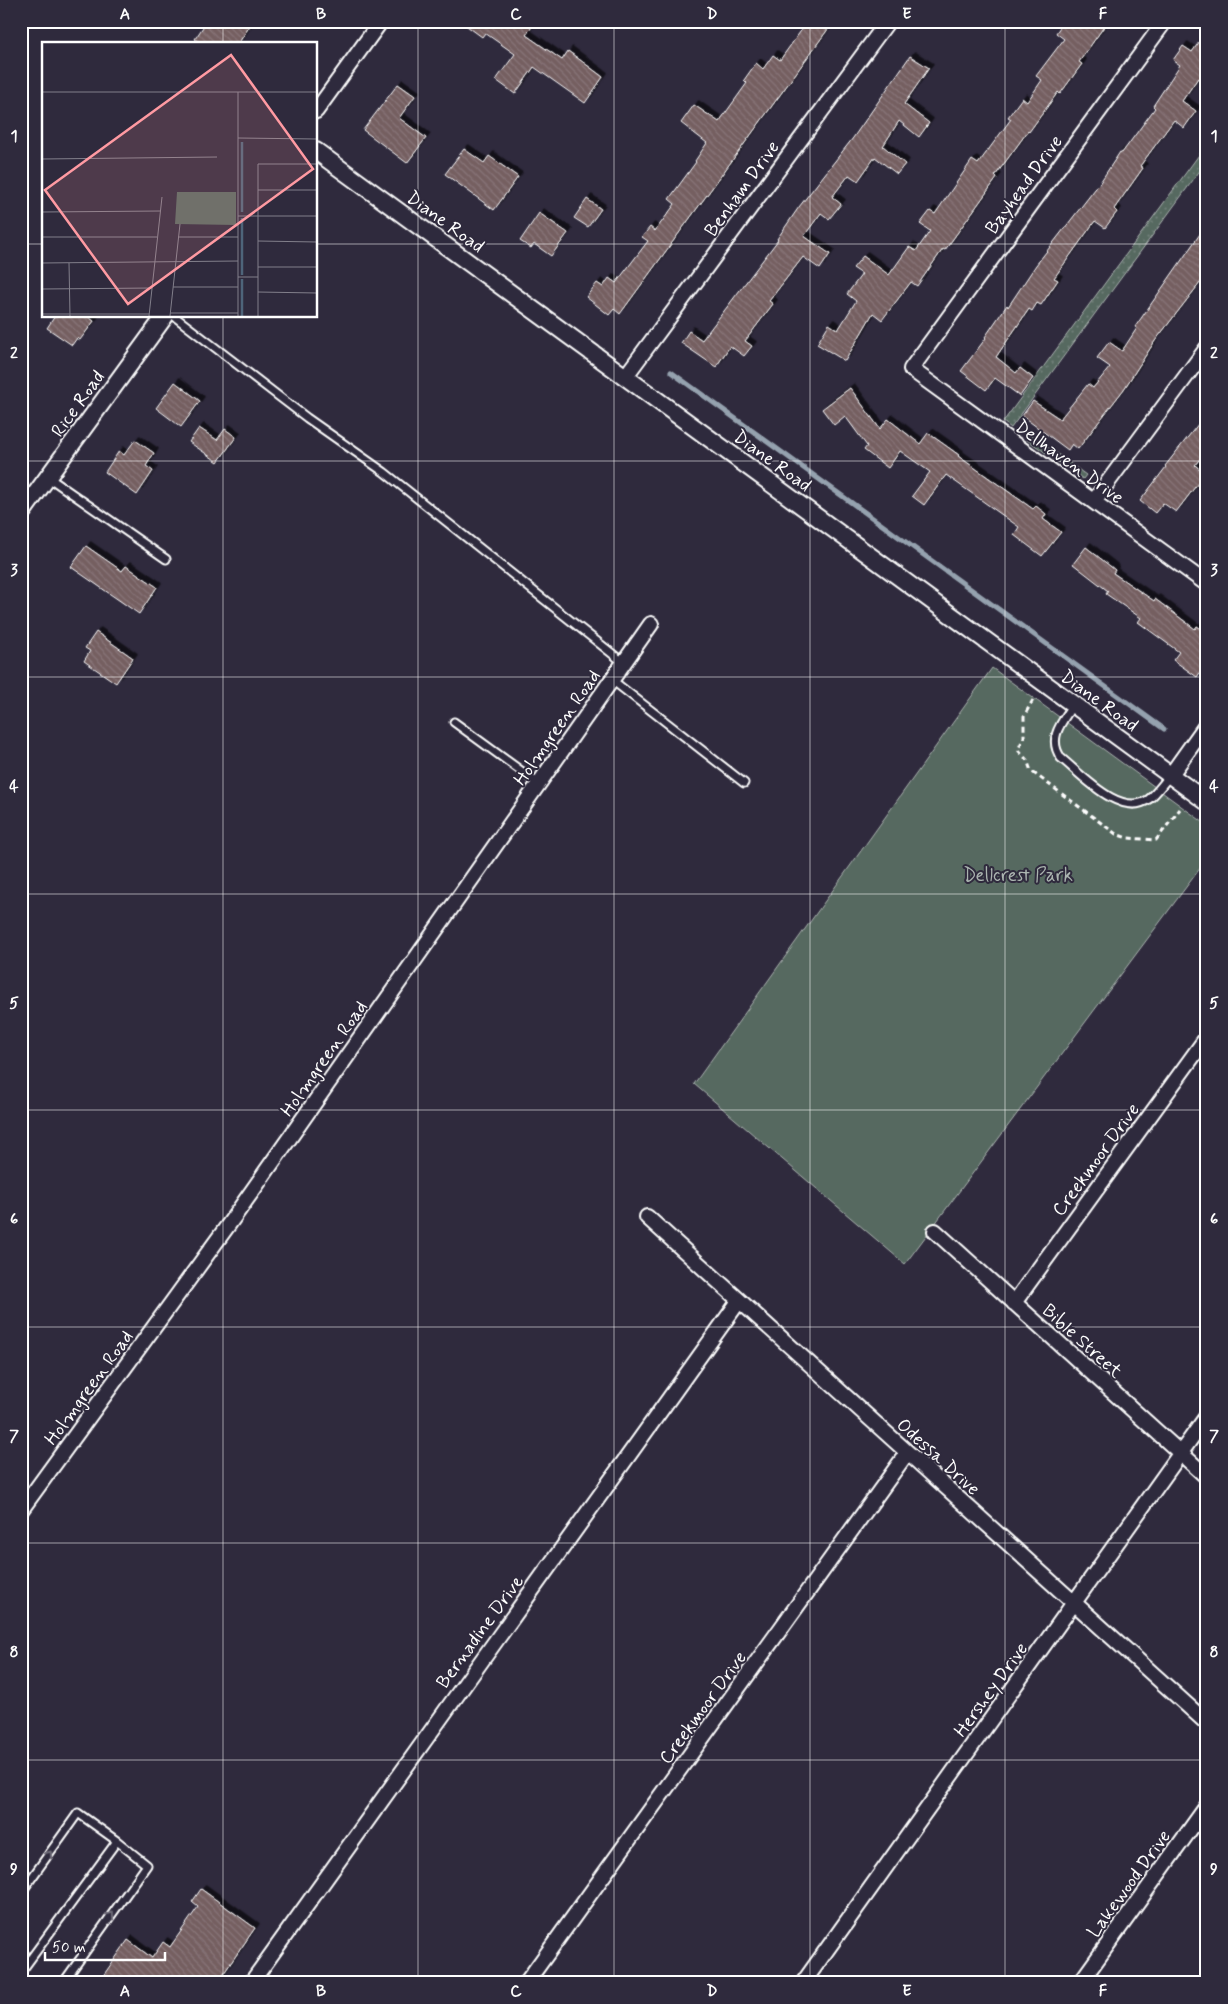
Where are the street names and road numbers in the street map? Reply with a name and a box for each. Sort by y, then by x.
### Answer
street label: Bayhead Drive [980,130,1069,239]
street label: Benham Drive [699,136,786,242]
street label: Diane Road [401,185,489,259]
street label: Rice Road [46,366,111,442]
street label: Dellhaven Drive [1010,414,1129,510]
street label: Diane Road [728,424,816,498]
street label: Diane Road [1055,664,1143,738]
street label: Holmgreen Road [508,665,607,791]
street label: Holmgreen Road [275,996,374,1122]
street label: Creekmoor Drive [1047,1098,1146,1221]
street label: Bible Street [1036,1298,1128,1384]
street label: Holmgreen Road [39,1325,140,1451]
street label: Odessa Drive [891,1413,985,1501]
street label: Bernadine Drive [431,1570,530,1694]
street label: Hershey Drive [948,1637,1035,1743]
street label: Creekmoor Drive [654,1646,753,1769]
street label: Lakewood Drive [1082,1825,1177,1943]

